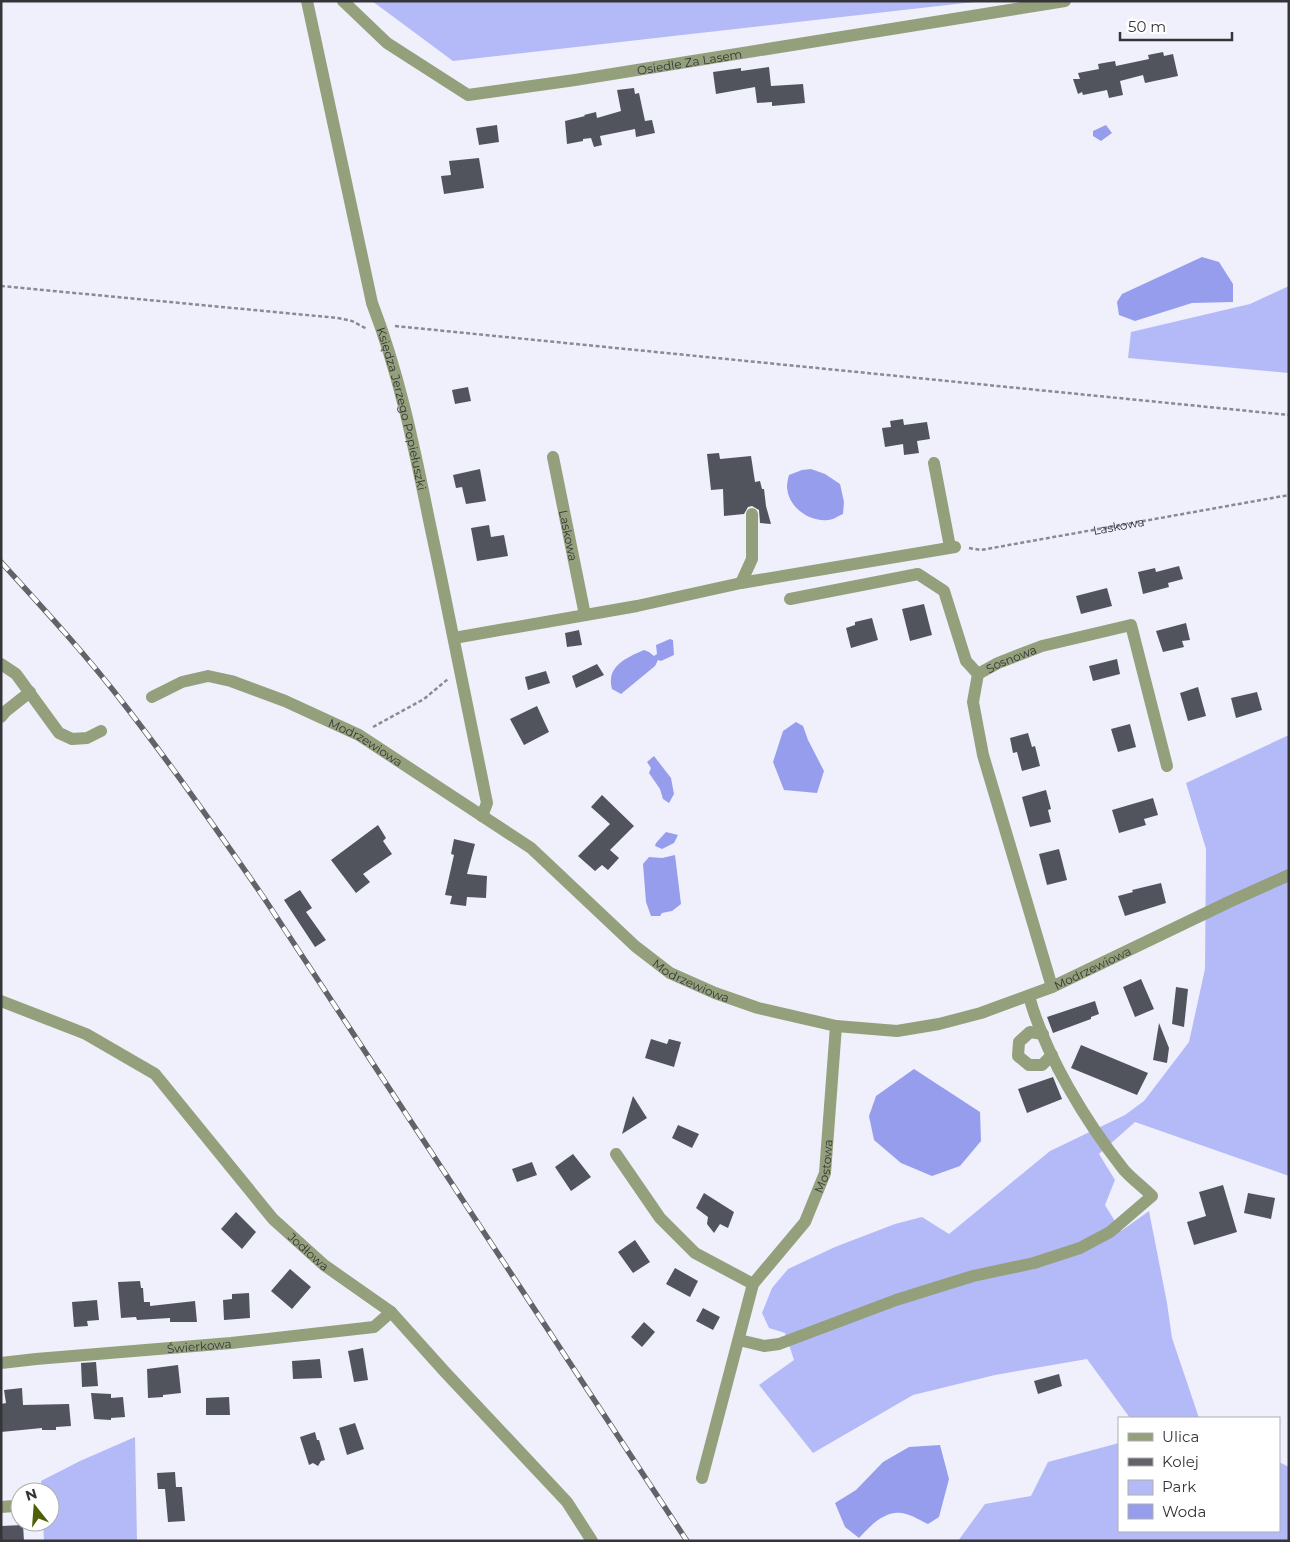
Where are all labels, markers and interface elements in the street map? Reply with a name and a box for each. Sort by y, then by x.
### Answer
scale bar [1120,10,1232,42]
text: 50 m [1128,17,1166,36]
street label: Osiedle Za Lasem [636,46,743,77]
street label: Księdza Jerzego Popiełuszki [374,325,430,492]
street label: Laskowa [556,509,581,562]
street label: Laskowa [1092,513,1145,537]
street label: Sosnowa [983,641,1039,676]
street label: Modrzewiowa [326,715,406,769]
street label: Modrzewiowa [1051,943,1133,993]
street label: Modrzewiowa [650,955,732,1005]
street label: Mostowa [810,1139,835,1195]
street label: Jodłowa [284,1228,332,1274]
street label: Świerkowa [166,1335,232,1356]
legend [1118,1417,1280,1532]
text: Ulica [1162,1427,1199,1446]
text: Kolej [1162,1452,1199,1471]
text: Park [1162,1477,1196,1496]
north arrow [10,1482,60,1532]
text: N [23,1484,39,1505]
text: Woda [1162,1502,1206,1521]

